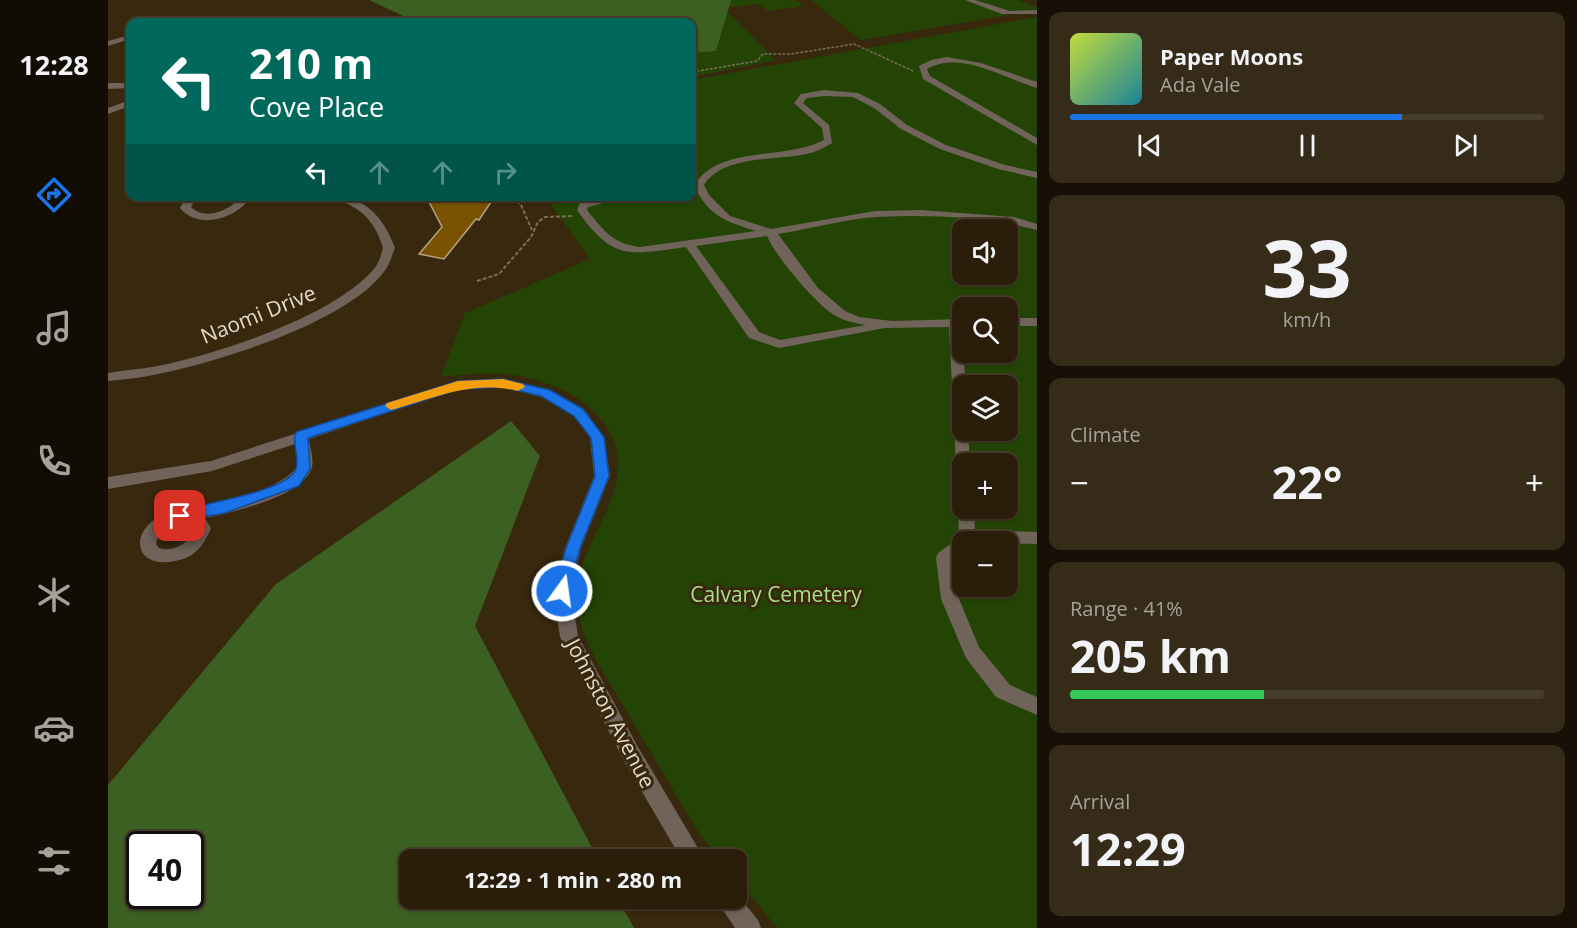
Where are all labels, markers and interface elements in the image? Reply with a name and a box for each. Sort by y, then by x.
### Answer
text: 210 m [249,34,373,91]
text: Paper Moons [1160,41,1303,71]
icon: left [150,42,228,120]
text: 12:28 [19,46,89,83]
text: Ada Vale [1160,71,1241,98]
text: Cove Place [249,88,384,125]
icon: previous [1133,129,1166,162]
icon: pause [1291,129,1324,162]
icon: next [1449,129,1482,162]
icon: left [300,156,333,189]
icon: ahead [363,156,396,189]
icon: ahead [426,156,459,189]
icon: right [489,156,522,189]
icon: directions [33,174,75,216]
text: 33 [1262,214,1352,320]
map controls [952,219,1018,597]
button: sound [952,219,1018,285]
street label: Naomi Drive [196,278,320,350]
button: search [952,297,1018,363]
text: km/h [1283,306,1331,333]
icon: music [33,307,75,349]
button: layers [952,375,1018,441]
text: Climate [1070,421,1141,448]
icon: phone [33,440,75,482]
text: 22° [1272,451,1342,512]
button: + [952,453,1018,519]
text: − [1070,460,1089,505]
text: + [1525,460,1544,505]
pin [154,490,205,541]
icon: arrive [163,499,196,532]
button: − [952,531,1018,597]
position arrow [530,559,594,623]
icon: climate [33,574,75,616]
park label: Calvary Cemetery [690,580,862,608]
text: Range · 41% [1070,595,1183,622]
text: 205 km [1070,625,1231,686]
street label: Johnston Avenue [559,632,662,793]
icon: car [33,707,75,749]
text: Arrival [1070,788,1130,815]
text: 12:29 [1070,818,1186,879]
speed limit sign: 40 [126,831,204,909]
icon: filters [33,840,75,882]
text: 12:29 · 1 min · 280 m [464,864,682,894]

